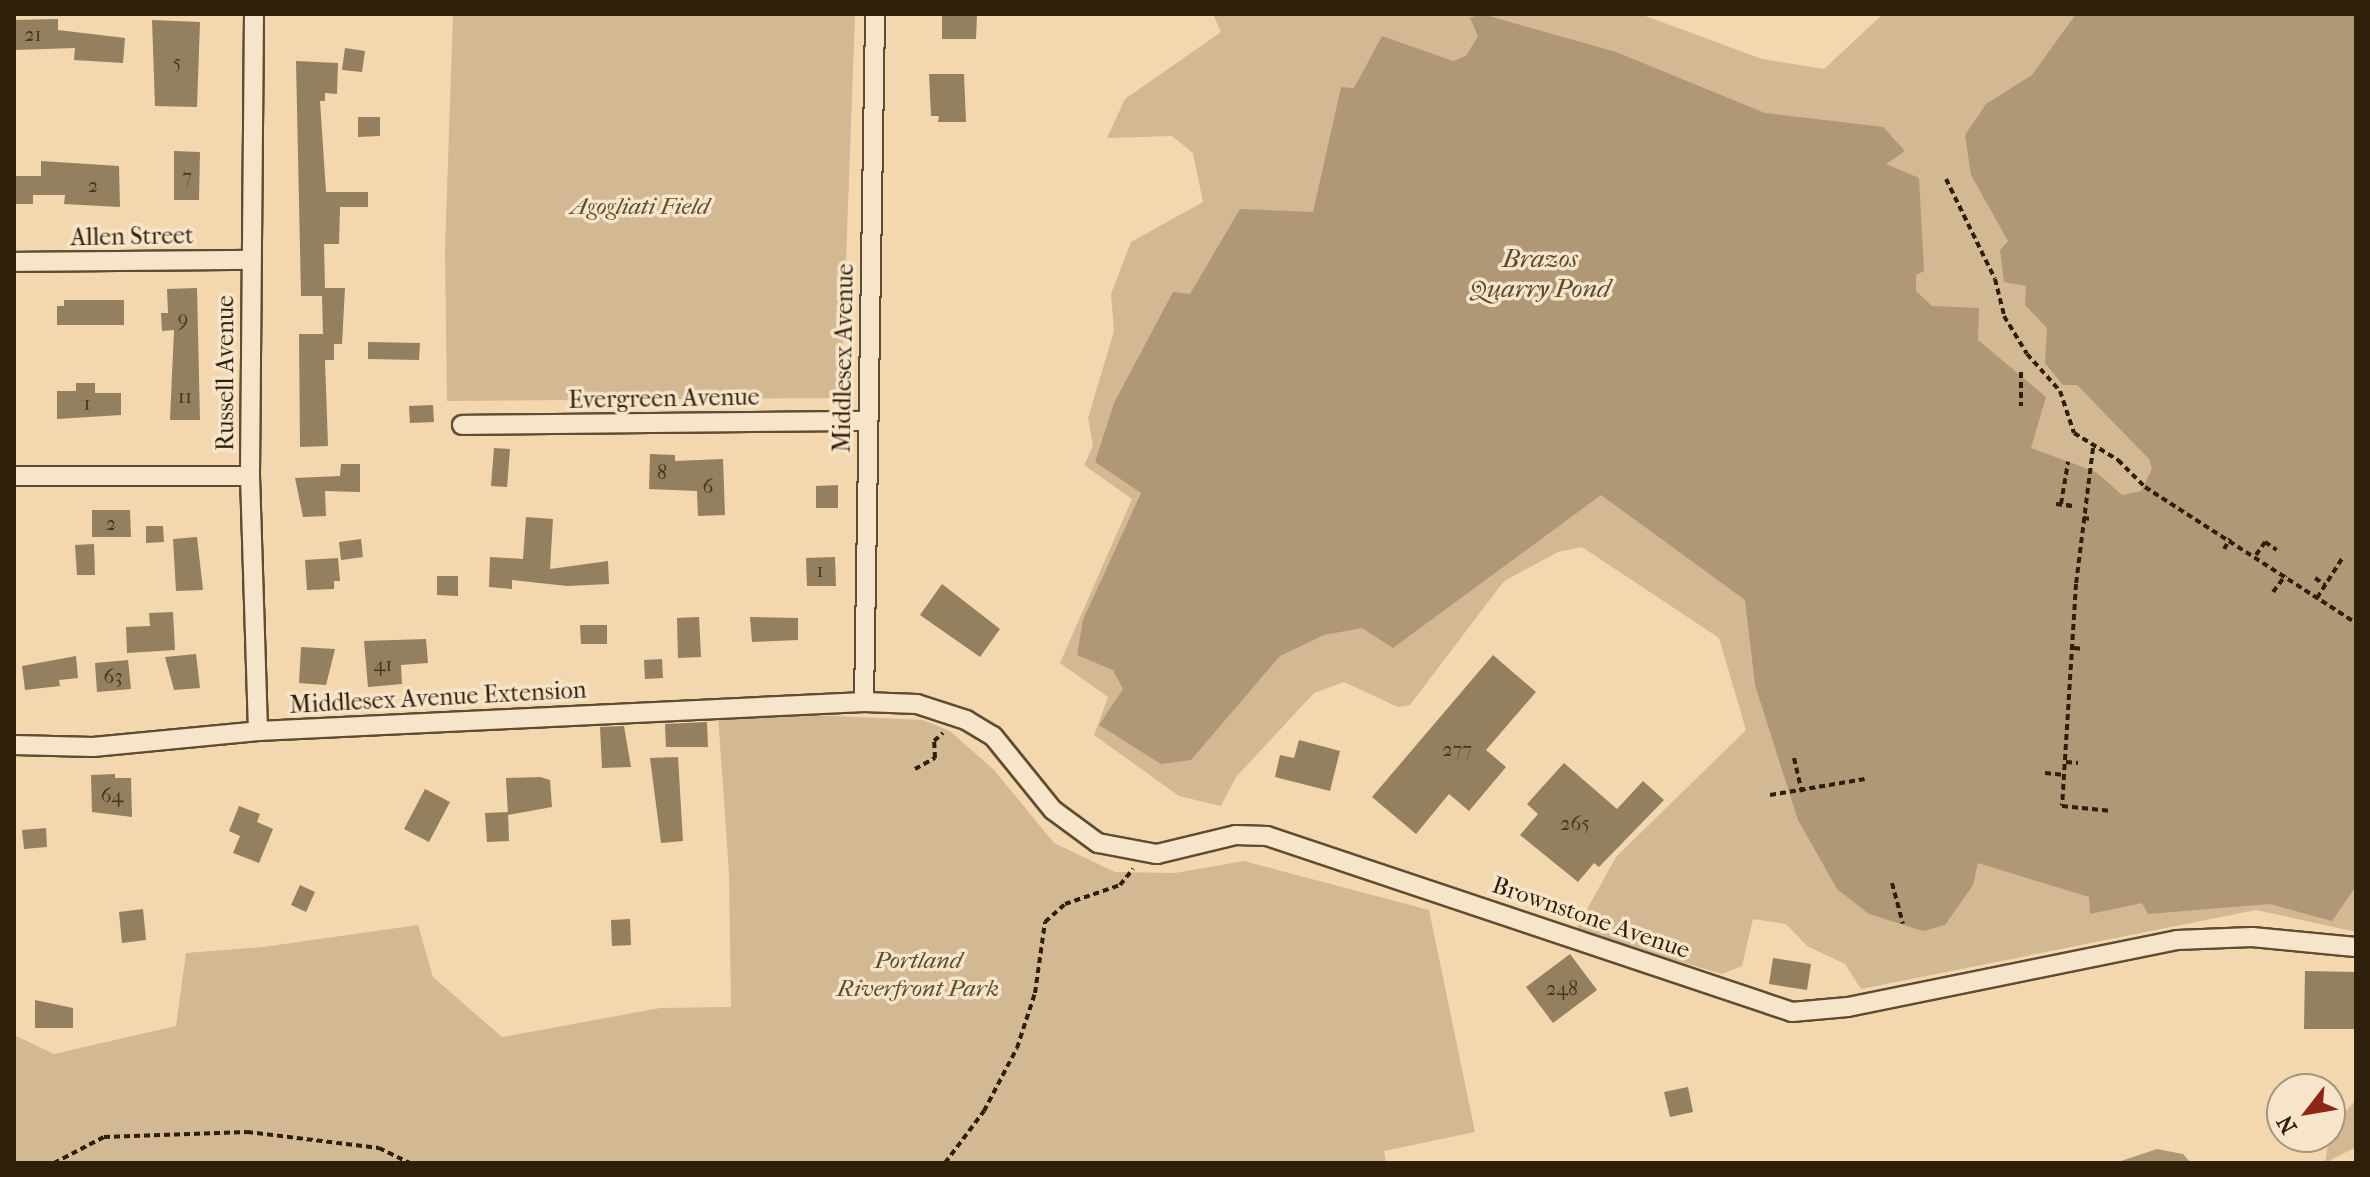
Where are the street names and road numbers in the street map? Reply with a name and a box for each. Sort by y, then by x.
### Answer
street label: Allen Street [70,222,194,252]
street label: Middlesex Avenue [828,263,860,453]
street label: Russell Avenue [212,295,240,451]
street label: Evergreen Avenue [568,383,760,415]
street label: Middlesex Avenue Extension [289,676,587,720]
street label: Brownstone Avenue [1489,871,1693,965]

